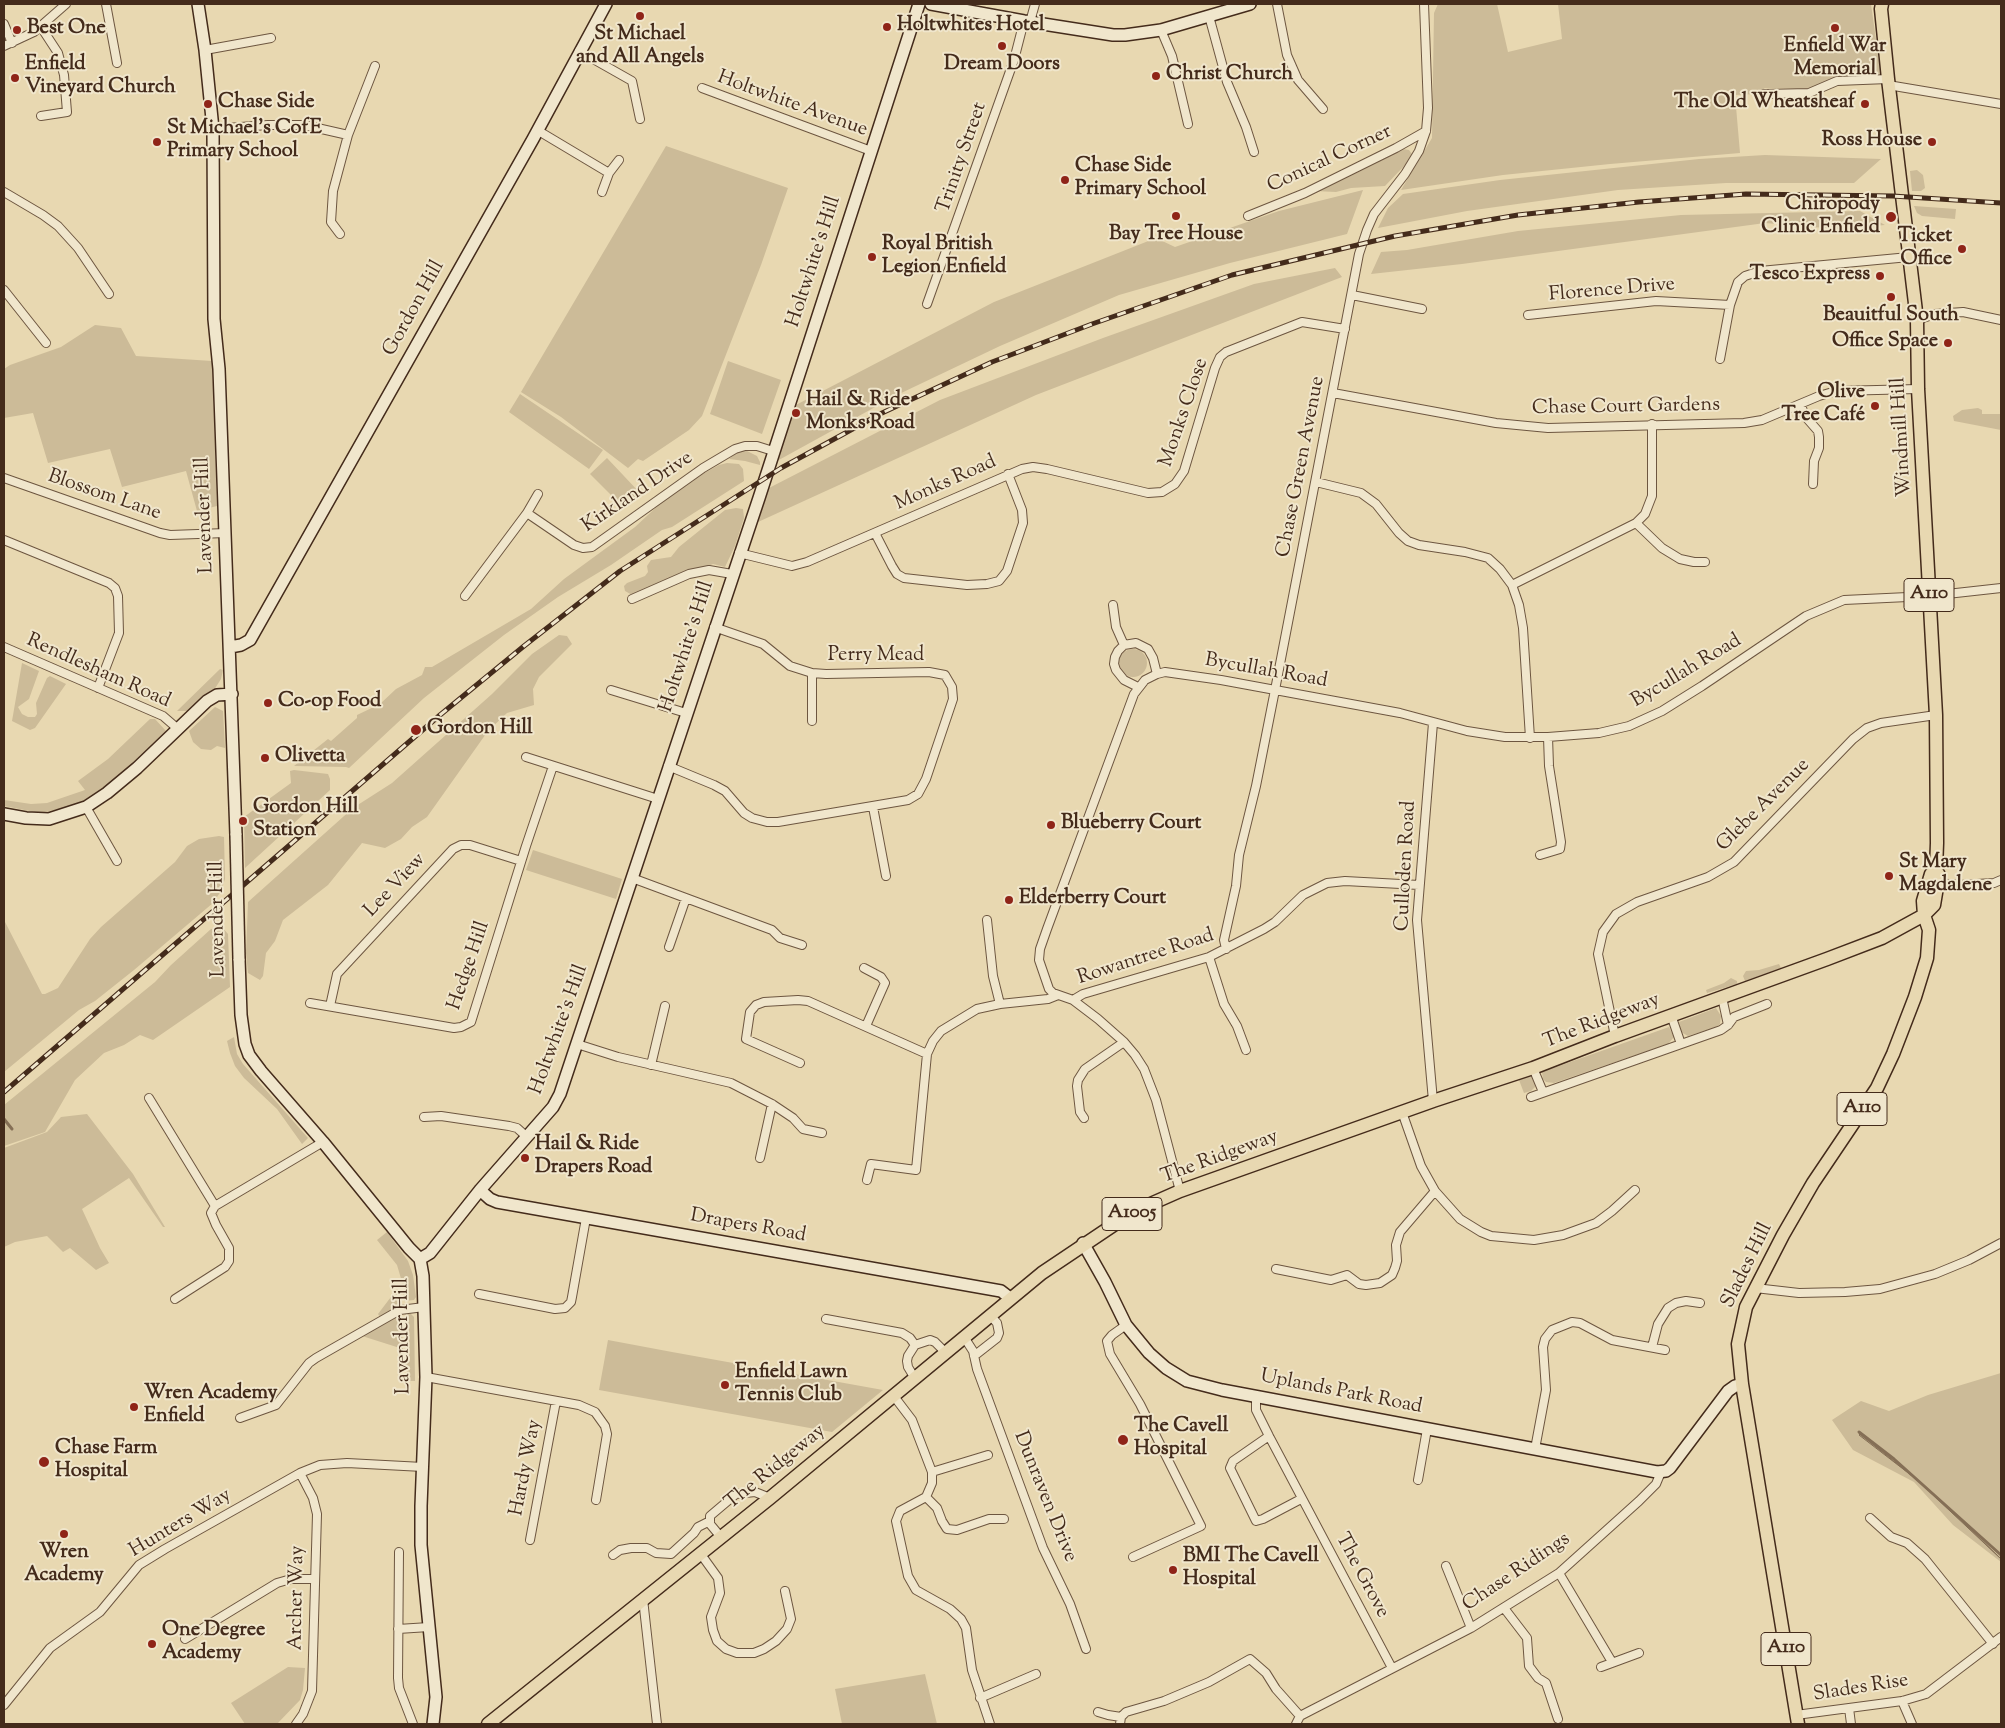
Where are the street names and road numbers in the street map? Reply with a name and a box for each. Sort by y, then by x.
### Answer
street label: Holtwhite Avenue [714,67,870,143]
street label: Trinity Street [933,99,993,217]
street label: Conical Corner [1264,121,1396,199]
street label: Holtwhite's Hill [783,193,847,331]
street label: Gordon Hill [379,257,451,361]
street label: Florence Drive [1548,274,1676,308]
street label: Monks Close [1155,355,1215,471]
street label: Chase Green Avenue [1273,374,1331,560]
street label: Windmill Hill [1888,376,1918,498]
street label: Chase Court Gardens [1532,394,1720,422]
street label: Kirkland Drive [578,447,698,539]
street label: Monks Road [891,451,1001,517]
street label: Lavender Hill [192,456,220,574]
street label: Blossom Lane [44,465,164,527]
street label: Holtwhite's Hill [656,578,720,716]
road number: A110 [1904,578,1954,612]
street label: Rendlesham Road [22,629,174,715]
street label: Bycullah Road [1628,630,1746,714]
street label: Perry Mead [828,645,924,669]
street label: Bycullah Road [1203,649,1329,695]
street label: Glebe Avenue [1712,754,1816,858]
street label: Culloden Road [1392,800,1422,932]
street label: Lee View [360,849,432,923]
street label: Lavender Hill [206,860,232,978]
street label: Hedge Hill [444,919,496,1013]
street label: Rowantree Road [1075,925,1217,991]
street label: Holtwhite's Hill [525,962,595,1098]
street label: The Ridgeway [1540,989,1664,1055]
road number: A110 [1837,1092,1887,1126]
street label: The Ridgeway [1158,1126,1282,1190]
road number: A1005 [1102,1198,1162,1230]
street label: Drapers Road [688,1205,808,1249]
street label: Slades Hill [1717,1220,1779,1312]
street label: Lavender Hill [391,1277,417,1395]
street label: Uplands Park Road [1258,1366,1424,1420]
street label: Hardy Way [506,1418,548,1518]
street label: The Ridgeway [721,1420,831,1516]
street label: Dunraven Drive [1007,1428,1081,1566]
street label: Hunters Way [126,1484,236,1564]
street label: Chase Ridings [1459,1528,1575,1618]
street label: The Grove [1329,1529,1393,1623]
street label: Archer Way [285,1545,311,1651]
road number: A110 [1761,1632,1811,1666]
street label: Slades Rise [1812,1670,1910,1708]

